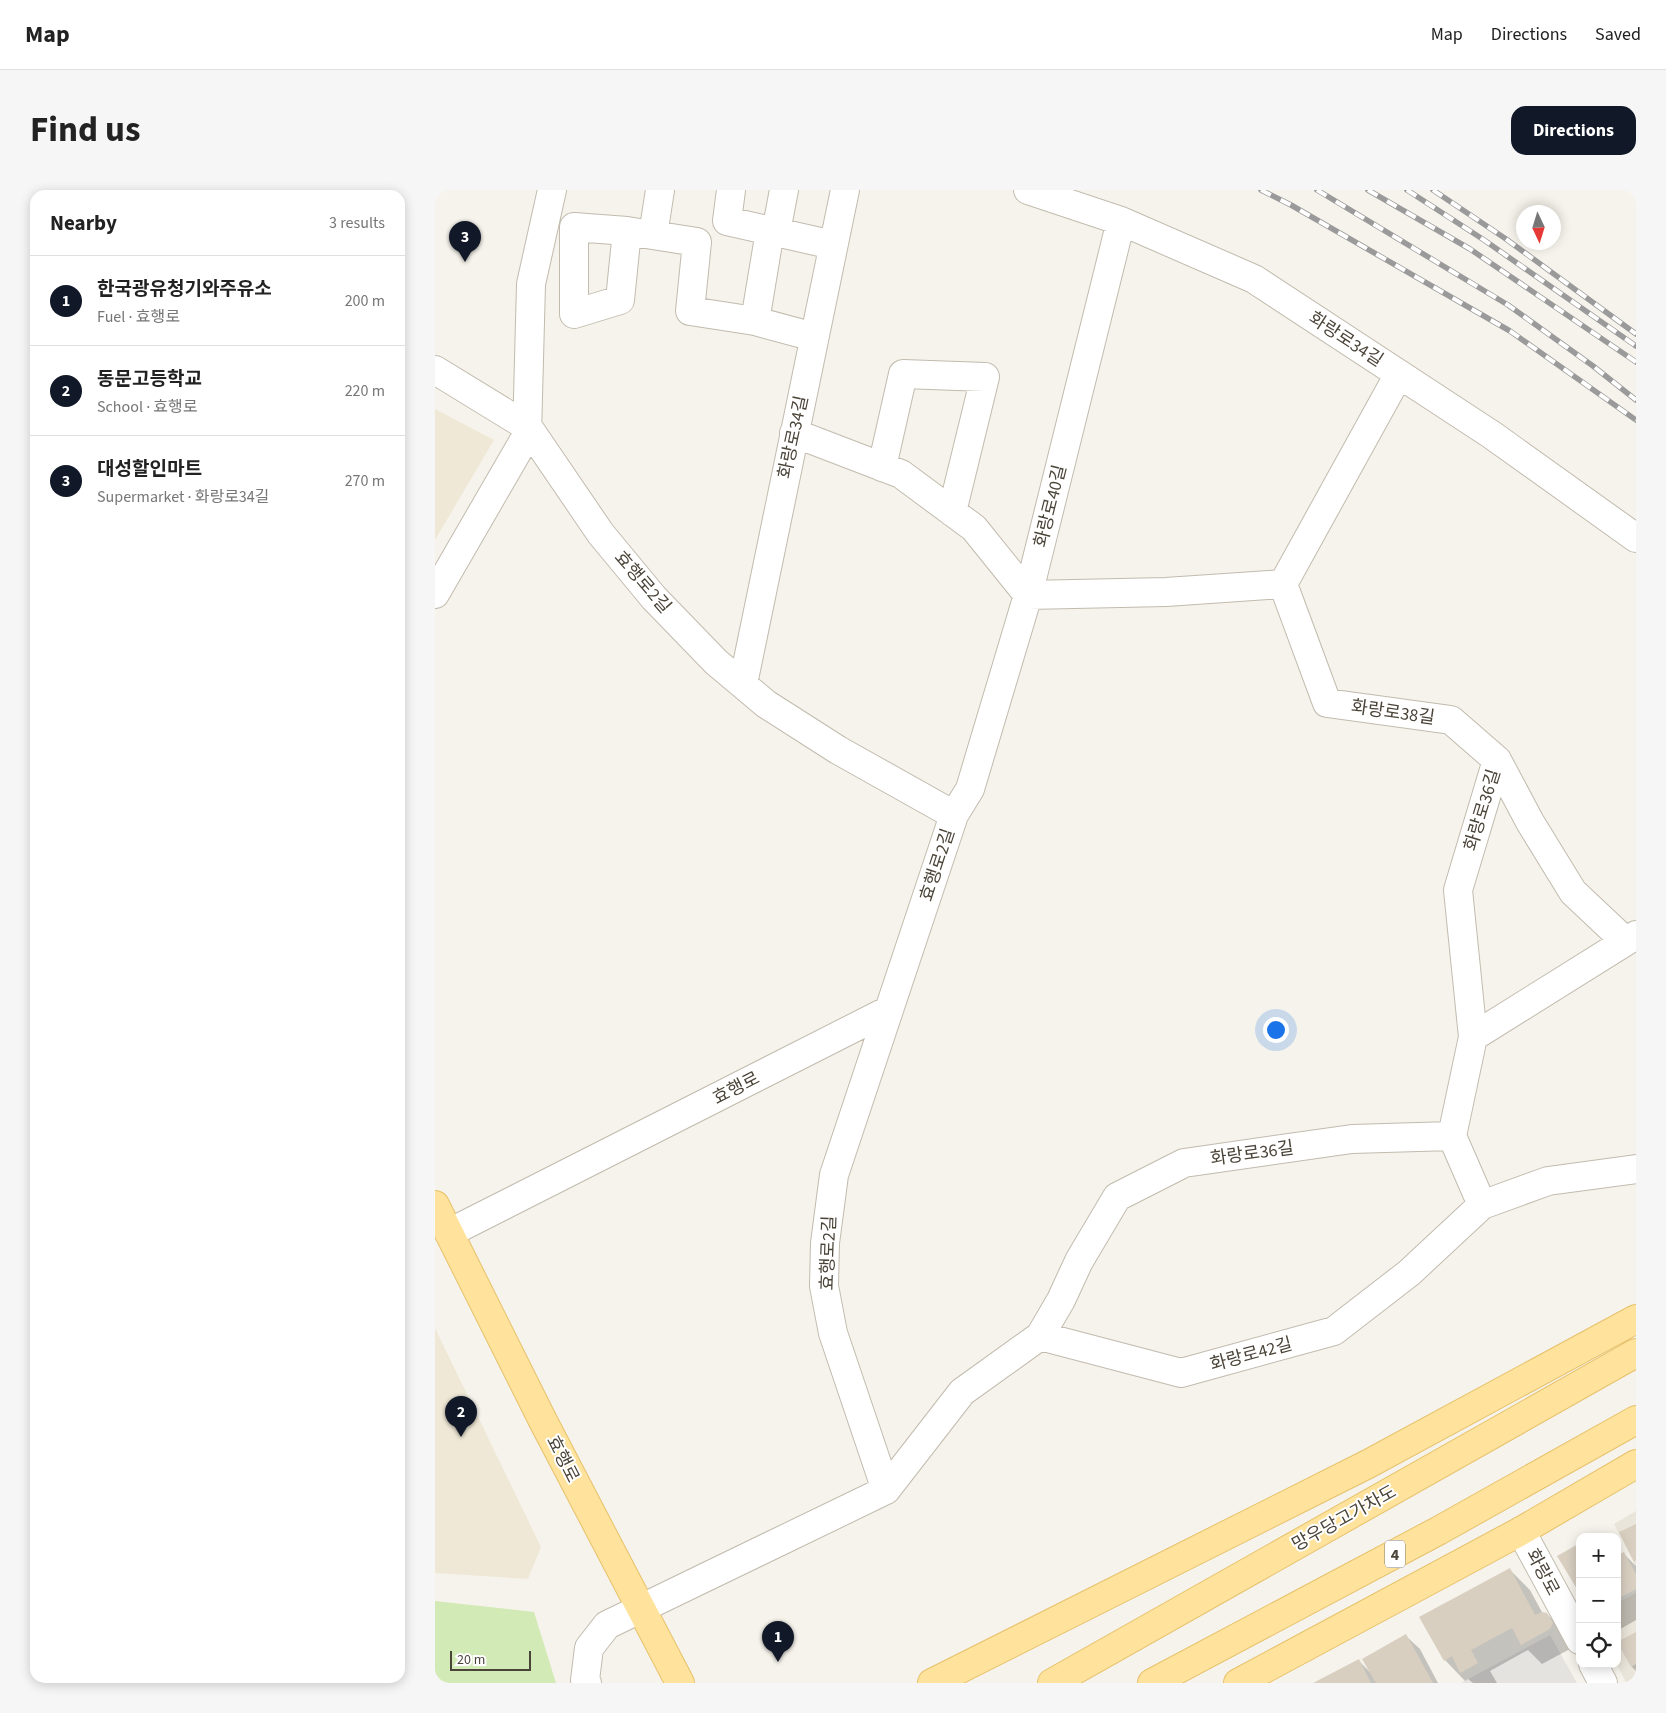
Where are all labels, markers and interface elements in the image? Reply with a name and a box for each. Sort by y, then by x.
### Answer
text: Map [25,17,70,52]
text: Map [1431,22,1463,47]
text: Directions [1491,22,1567,47]
text: Saved [1595,22,1641,47]
text: Find us [30,105,140,155]
button: Directions [1511,106,1636,155]
north arrow [1516,205,1561,250]
text: Nearby [50,208,117,238]
text: 3 results [329,212,385,234]
pin: 3 [449,221,481,262]
text: 한국광유청기와주유소 [97,276,272,303]
text: 1 [62,290,70,312]
text: 200 m [345,290,385,312]
text: Fuel · 효행로 [97,306,180,328]
street label: 화랑로34길 [1304,306,1388,373]
text: 동문고등학교 [97,366,202,393]
text: 2 [62,380,70,402]
text: 220 m [345,380,385,402]
street label: 화랑로34길 [773,393,814,481]
text: School · 효행로 [97,396,198,418]
text: 대성할인마트 [97,456,202,483]
street label: 화랑로40길 [1028,462,1073,550]
text: 3 [62,470,70,492]
text: 270 m [345,470,385,492]
text: Supermarket · 화랑로34길 [97,486,269,508]
street label: 효행로2길 [609,546,677,619]
street label: 화랑로38길 [1350,694,1436,731]
street label: 화랑로36길 [1458,766,1507,854]
street label: 효행로2길 [914,826,961,905]
your location [1263,1017,1289,1043]
street label: 효행로 [708,1066,764,1111]
street label: 화랑로36길 [1209,1135,1295,1172]
street label: 효행로2길 [815,1215,842,1291]
street label: 화랑로42길 [1207,1332,1295,1377]
pin: 2 [445,1396,477,1437]
street label: 효행로 [540,1431,585,1487]
street label: 망우당고가차도 [1287,1479,1401,1557]
map controls [1576,1533,1621,1668]
button: + [1576,1533,1621,1578]
road number: 4 [1385,1540,1405,1568]
street label: 화랑로 [1520,1544,1565,1600]
button: − [1576,1578,1621,1623]
pin: 1 [762,1621,794,1662]
button: locate [1576,1623,1621,1668]
scale bar [450,1648,531,1671]
text: 20 m [457,1650,485,1670]

